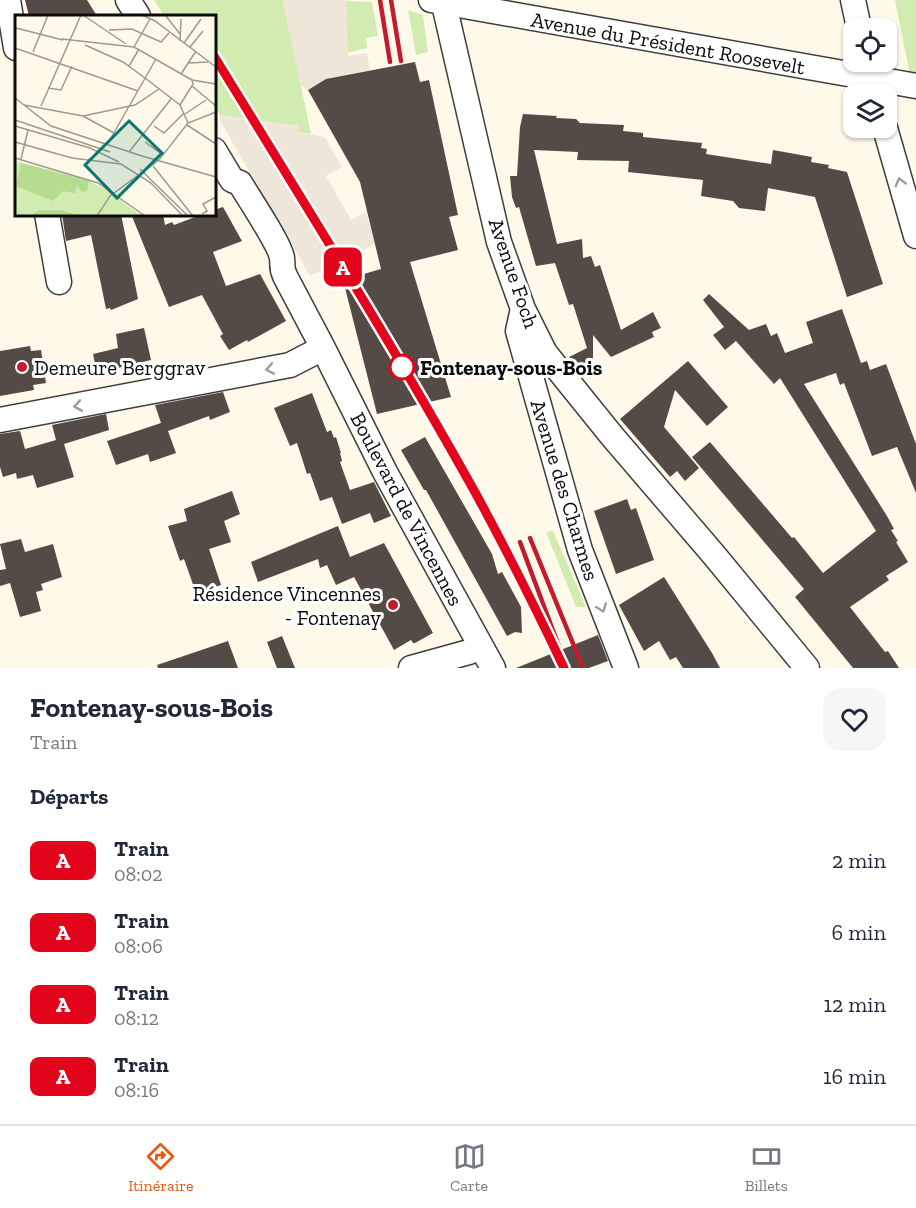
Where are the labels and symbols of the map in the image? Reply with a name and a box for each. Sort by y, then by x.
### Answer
street label: Avenue du Président Roosevelt [529,7,807,79]
inset map [15,15,216,216]
one-way arrow [894,177,907,187]
street label: Avenue Foch [483,215,545,332]
line badge: A [324,248,362,286]
marker: Fontenay-sous-Bois [389,354,415,380]
place label: Demeure Berggrav [34,355,206,380]
place label: Fontenay-sous-Bois [420,355,603,380]
marker: Demeure Berggrav [15,360,29,374]
one-way arrow [265,362,275,375]
street label: Avenue des Charmes [526,396,604,584]
one-way arrow [74,399,84,412]
street label: Boulevard de Vincennes [345,408,469,610]
place label: Résidence Vincennes - Fontenay [192,581,381,630]
marker: Résidence Vincennes - Fontenay [386,598,400,612]
one-way arrow [595,602,608,613]

